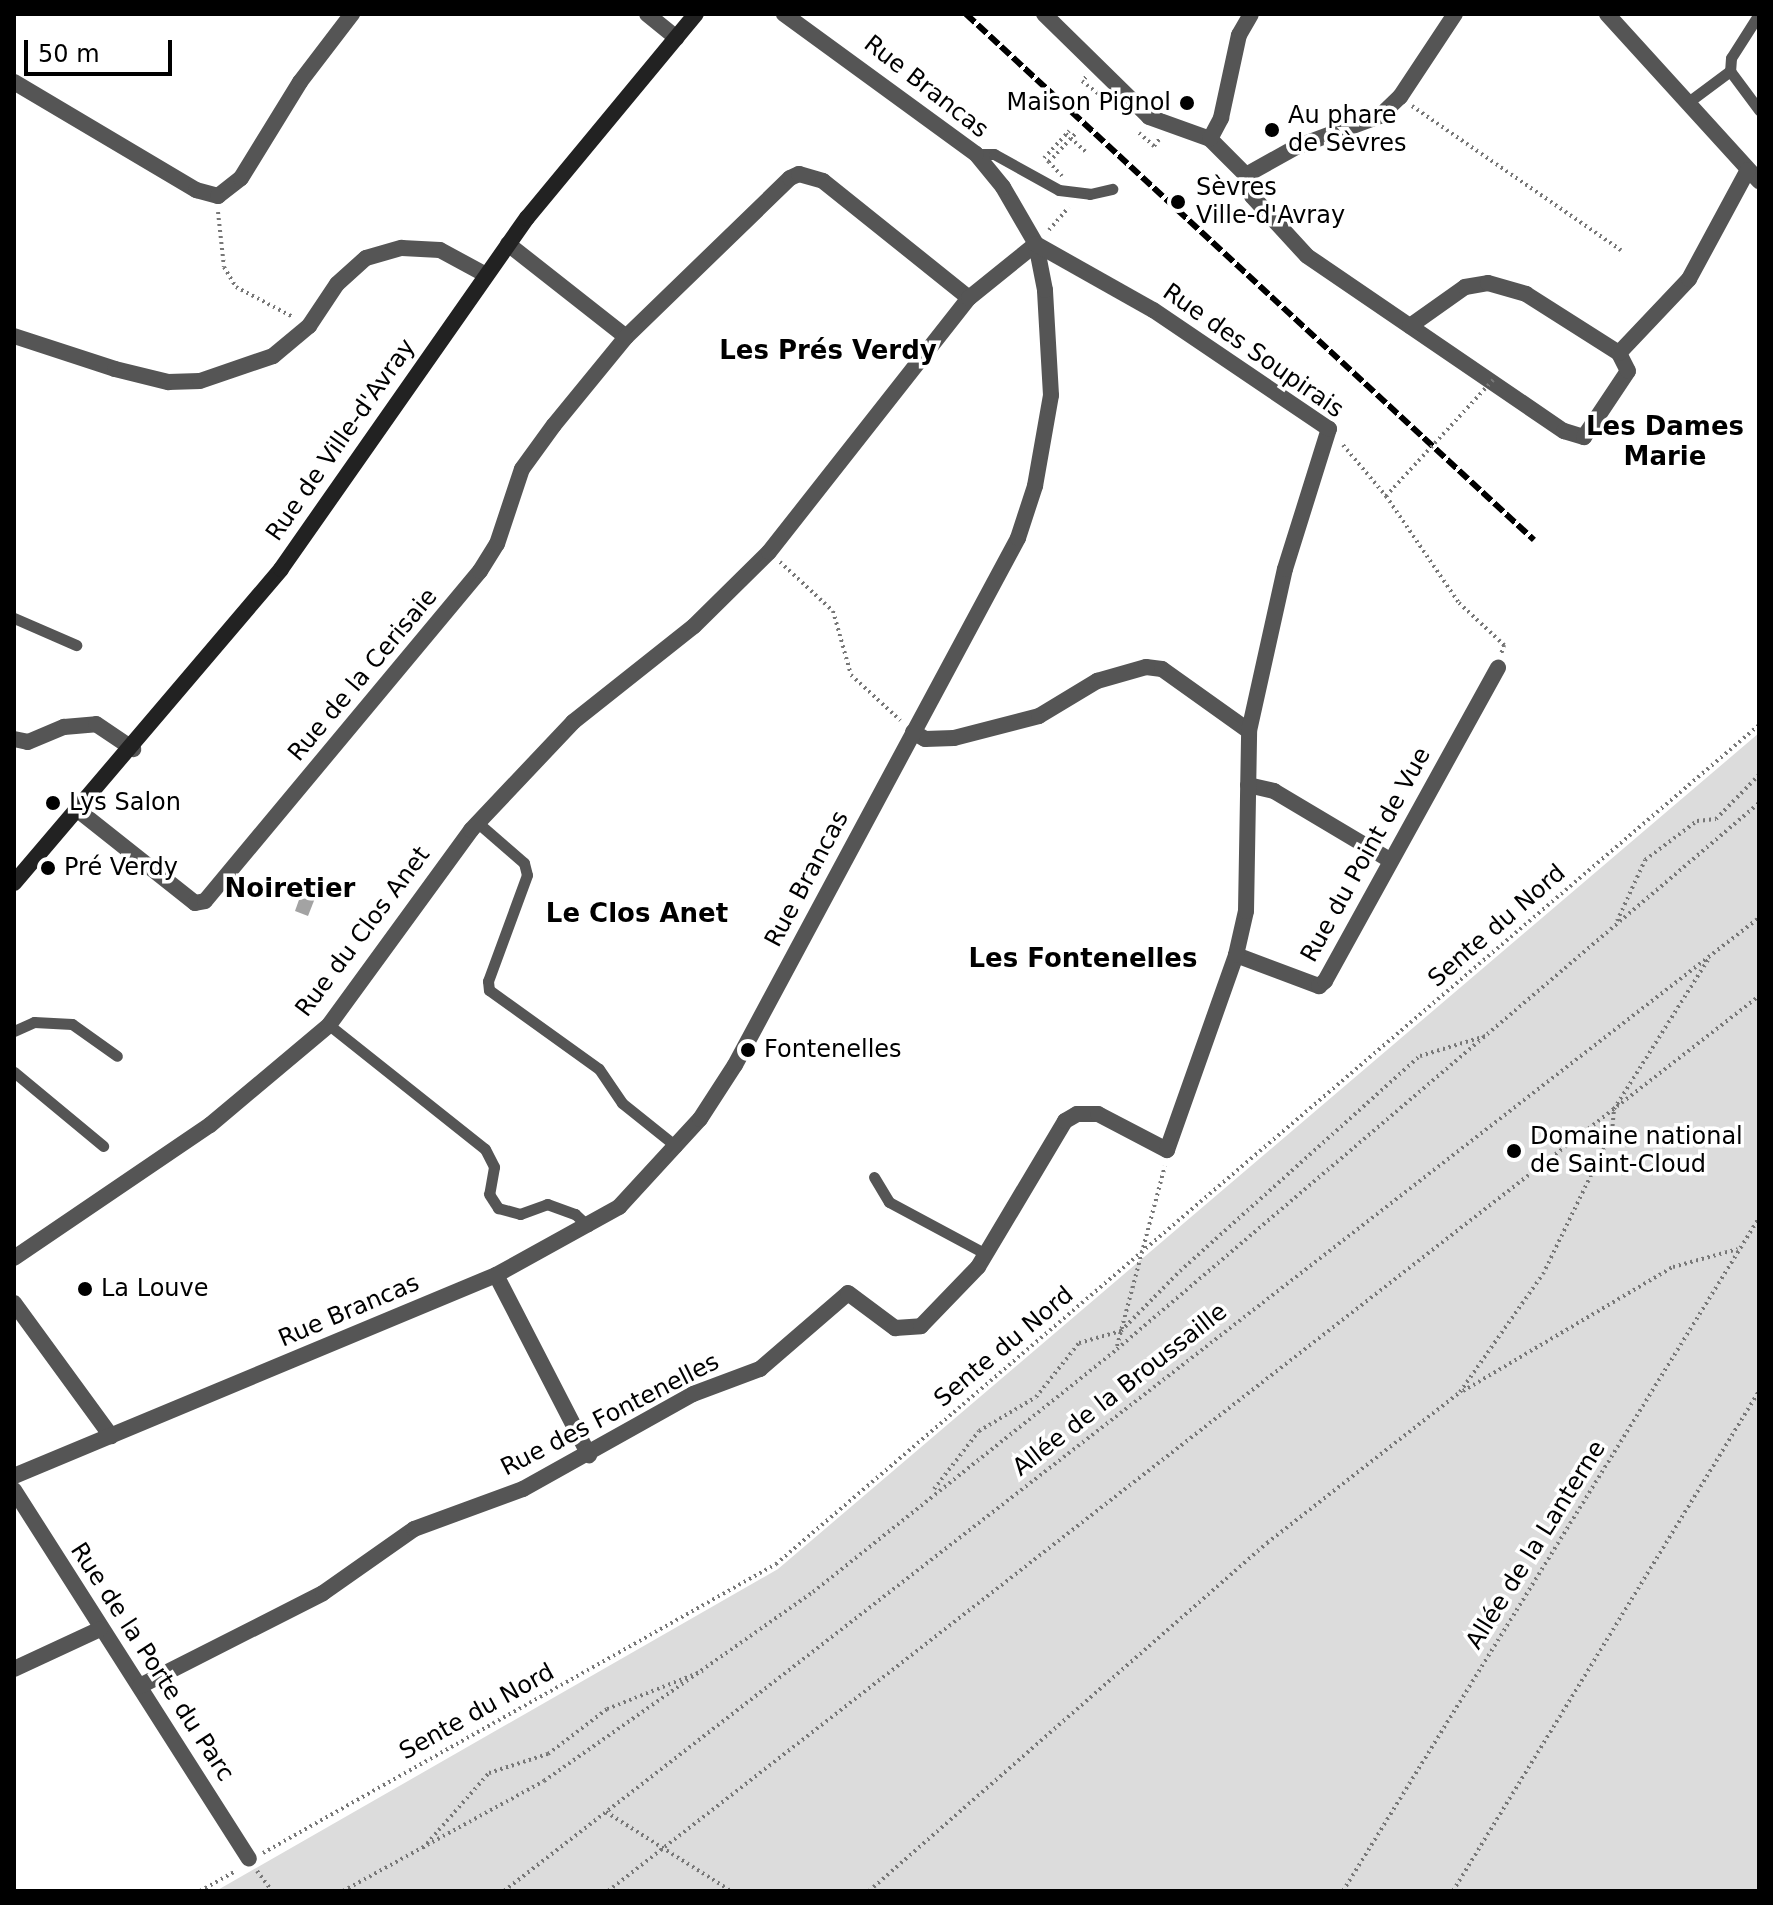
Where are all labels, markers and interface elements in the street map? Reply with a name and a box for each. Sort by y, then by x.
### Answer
scale bar [28,24,176,74]
street label: Rue Brancas [858,30,994,144]
text: 50 m [38,40,100,68]
place label: Maison Pignol [1006,89,1171,117]
marker: Maison Pignol [1178,94,1196,112]
place label: Au phare de Sèvres [1288,102,1406,158]
marker: Au phare de Sèvres [1263,121,1281,139]
place label: Sèvres Ville-d'Avray [1196,174,1345,230]
marker: Sèvres Ville-d'Avray [1167,191,1189,213]
street label: Rue des Soupirais [1157,278,1349,424]
street label: Rue de Ville-d'Avray [260,333,422,547]
district label: Les Prés Verdy [719,335,937,367]
district label: Les Dames Marie [1586,411,1744,472]
street label: Rue de la Cerisaie [282,583,444,767]
street label: Rue du Point de Vue [1295,743,1437,967]
place label: Lys Salon [69,789,181,817]
marker: Lys Salon [44,794,62,812]
street label: Rue Brancas [759,806,855,952]
street label: Rue du Clos Anet [290,841,436,1023]
place label: Pré Verdy [64,854,178,882]
marker: Pré Verdy [39,859,57,877]
street label: Sente du Nord [1422,859,1572,993]
district label: Noiretier [225,873,355,905]
district label: Le Clos Anet [546,898,728,930]
district label: Les Fontenelles [969,943,1197,975]
place label: Fontenelles [764,1036,902,1064]
marker: Fontenelles [739,1041,757,1059]
place label: Domaine national de Saint-Cloud [1530,1123,1743,1179]
marker: Domaine national de Saint-Cloud [1505,1142,1523,1160]
street label: Rue Brancas [274,1268,424,1354]
place label: La Louve [101,1275,209,1303]
marker: La Louve [76,1280,94,1298]
street label: Sente du Nord [929,1281,1079,1413]
street label: Allée de la Broussaille [1007,1297,1233,1483]
street label: Rue des Fontenelles [496,1347,724,1483]
street label: Allée de la Lanterne [1460,1435,1612,1655]
street label: Rue de la Porte du Parc [64,1537,240,1787]
street label: Sente du Nord [395,1658,559,1766]

